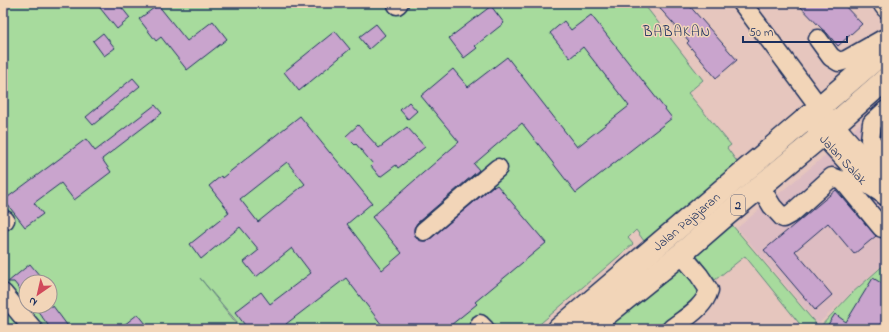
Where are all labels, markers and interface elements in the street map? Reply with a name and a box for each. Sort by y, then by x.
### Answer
scale bar [743,18,847,44]
district label: BABAKAN [642,22,711,43]
text: 50 m [749,24,773,42]
street label: Jalan Salak [815,131,871,190]
street label: Jalan Pajajaran [649,188,725,256]
road number: 2 [731,195,745,215]
north arrow [18,274,58,314]
text: N [25,293,41,310]

